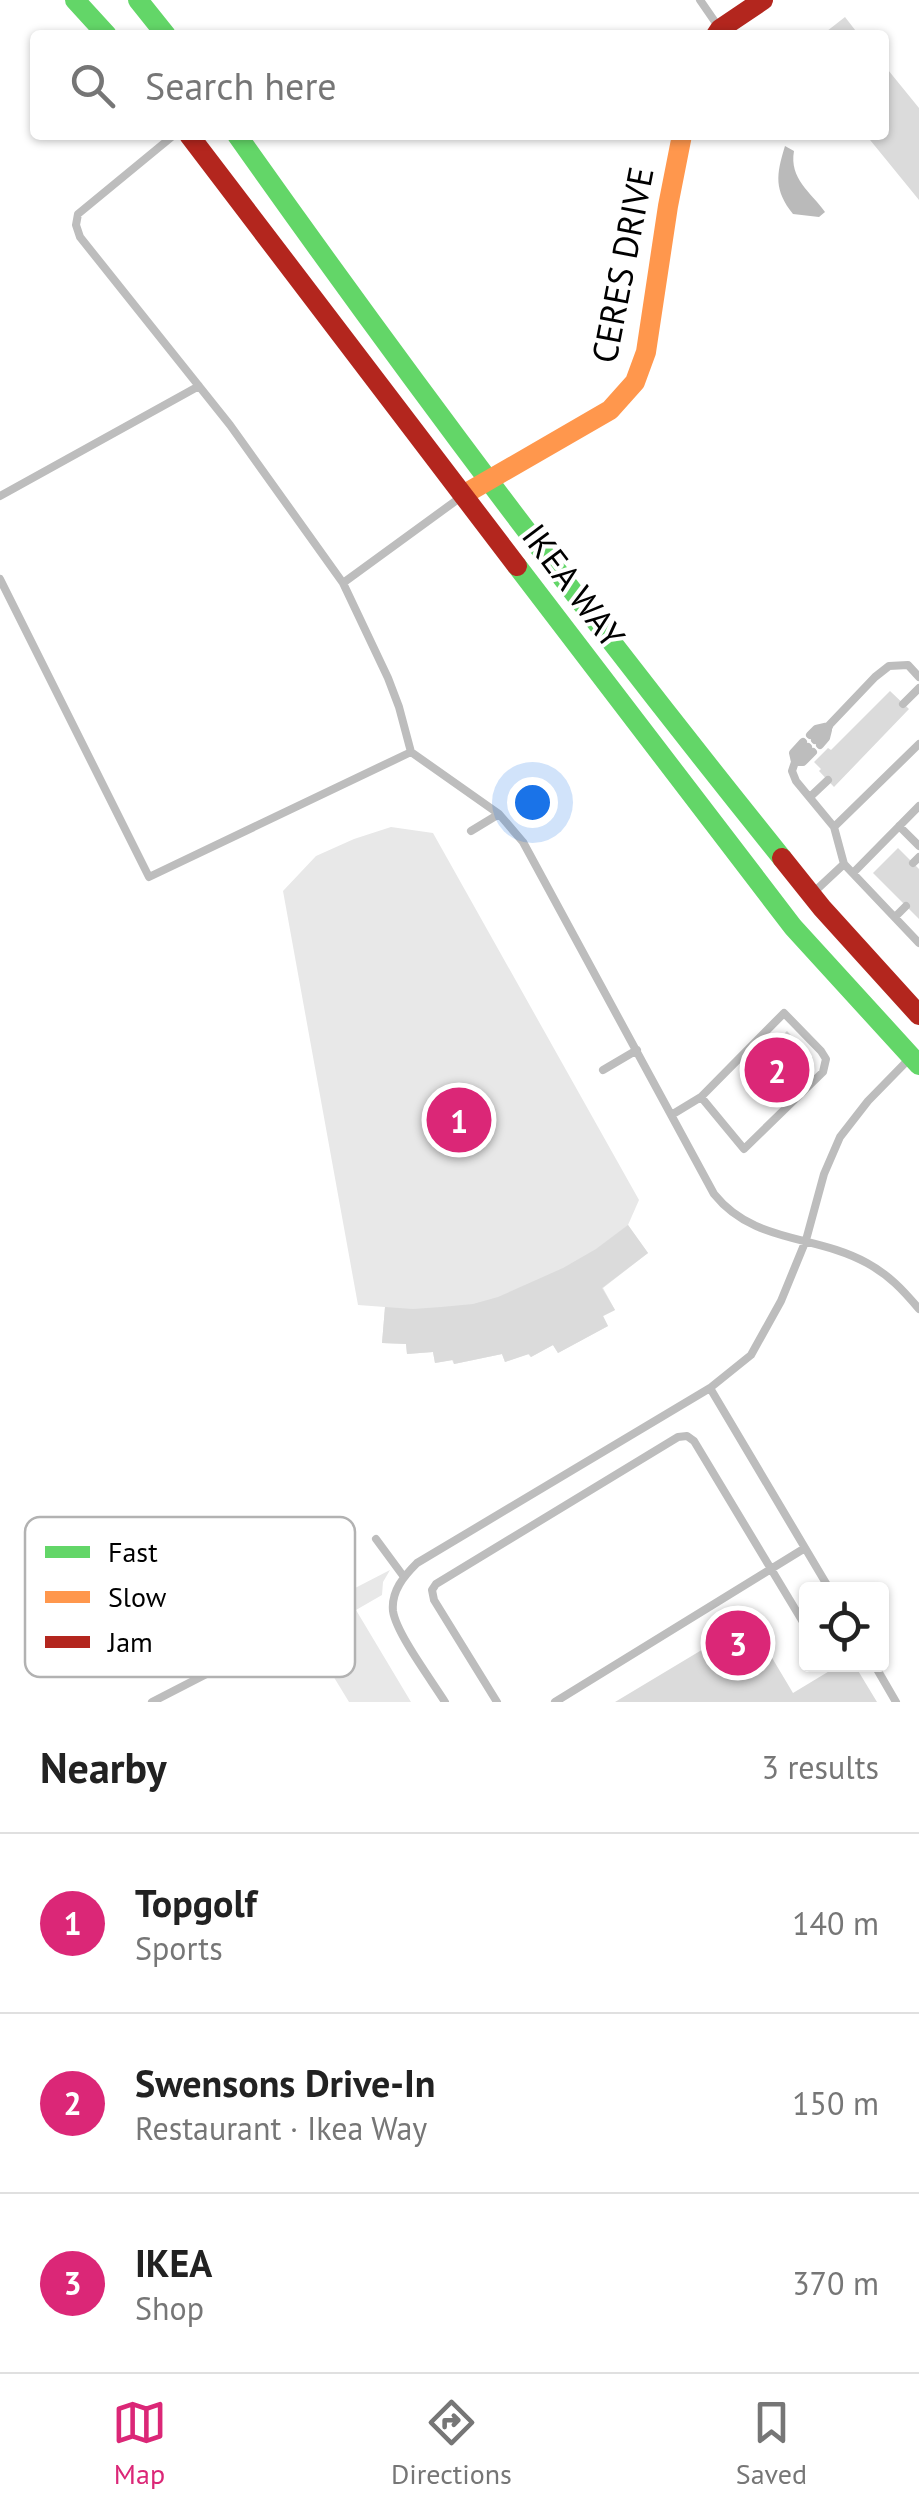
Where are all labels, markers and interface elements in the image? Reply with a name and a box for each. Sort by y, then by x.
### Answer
search box [30,30,889,140]
icon: search [65,58,120,113]
text: Search here [145,61,337,110]
street label: CERES DRIVE [580,163,664,367]
street label: IKEA WAY [512,514,636,657]
your location [507,777,558,828]
pin: 2 [744,1032,810,1108]
pin: 1 [426,1082,492,1158]
legend [25,1517,355,1677]
text: Fast [108,1533,158,1570]
text: Slow [108,1578,167,1615]
map controls [799,1582,889,1672]
button: locate [799,1582,889,1672]
pin: 3 [706,1606,770,1680]
text: Jam [107,1623,153,1660]
text: Nearby [40,1740,167,1795]
text: 3 results [761,1746,879,1788]
text: Topgolf [135,1878,257,1927]
text: 1 [63,1902,82,1944]
text: 140 m [792,1902,879,1944]
text: Sports [135,1927,223,1969]
text: Swensons Drive-In [135,2058,436,2107]
text: 2 [63,2082,82,2124]
text: 150 m [792,2082,879,2124]
text: Restaurant · Ikea Way [135,2107,427,2149]
text: IKEA [135,2238,212,2287]
text: 3 [63,2262,82,2304]
text: 370 m [792,2262,879,2304]
text: Shop [135,2287,204,2329]
tab: Map [112,2395,167,2492]
tab: Directions [391,2395,512,2492]
tab: Saved [736,2395,807,2492]

